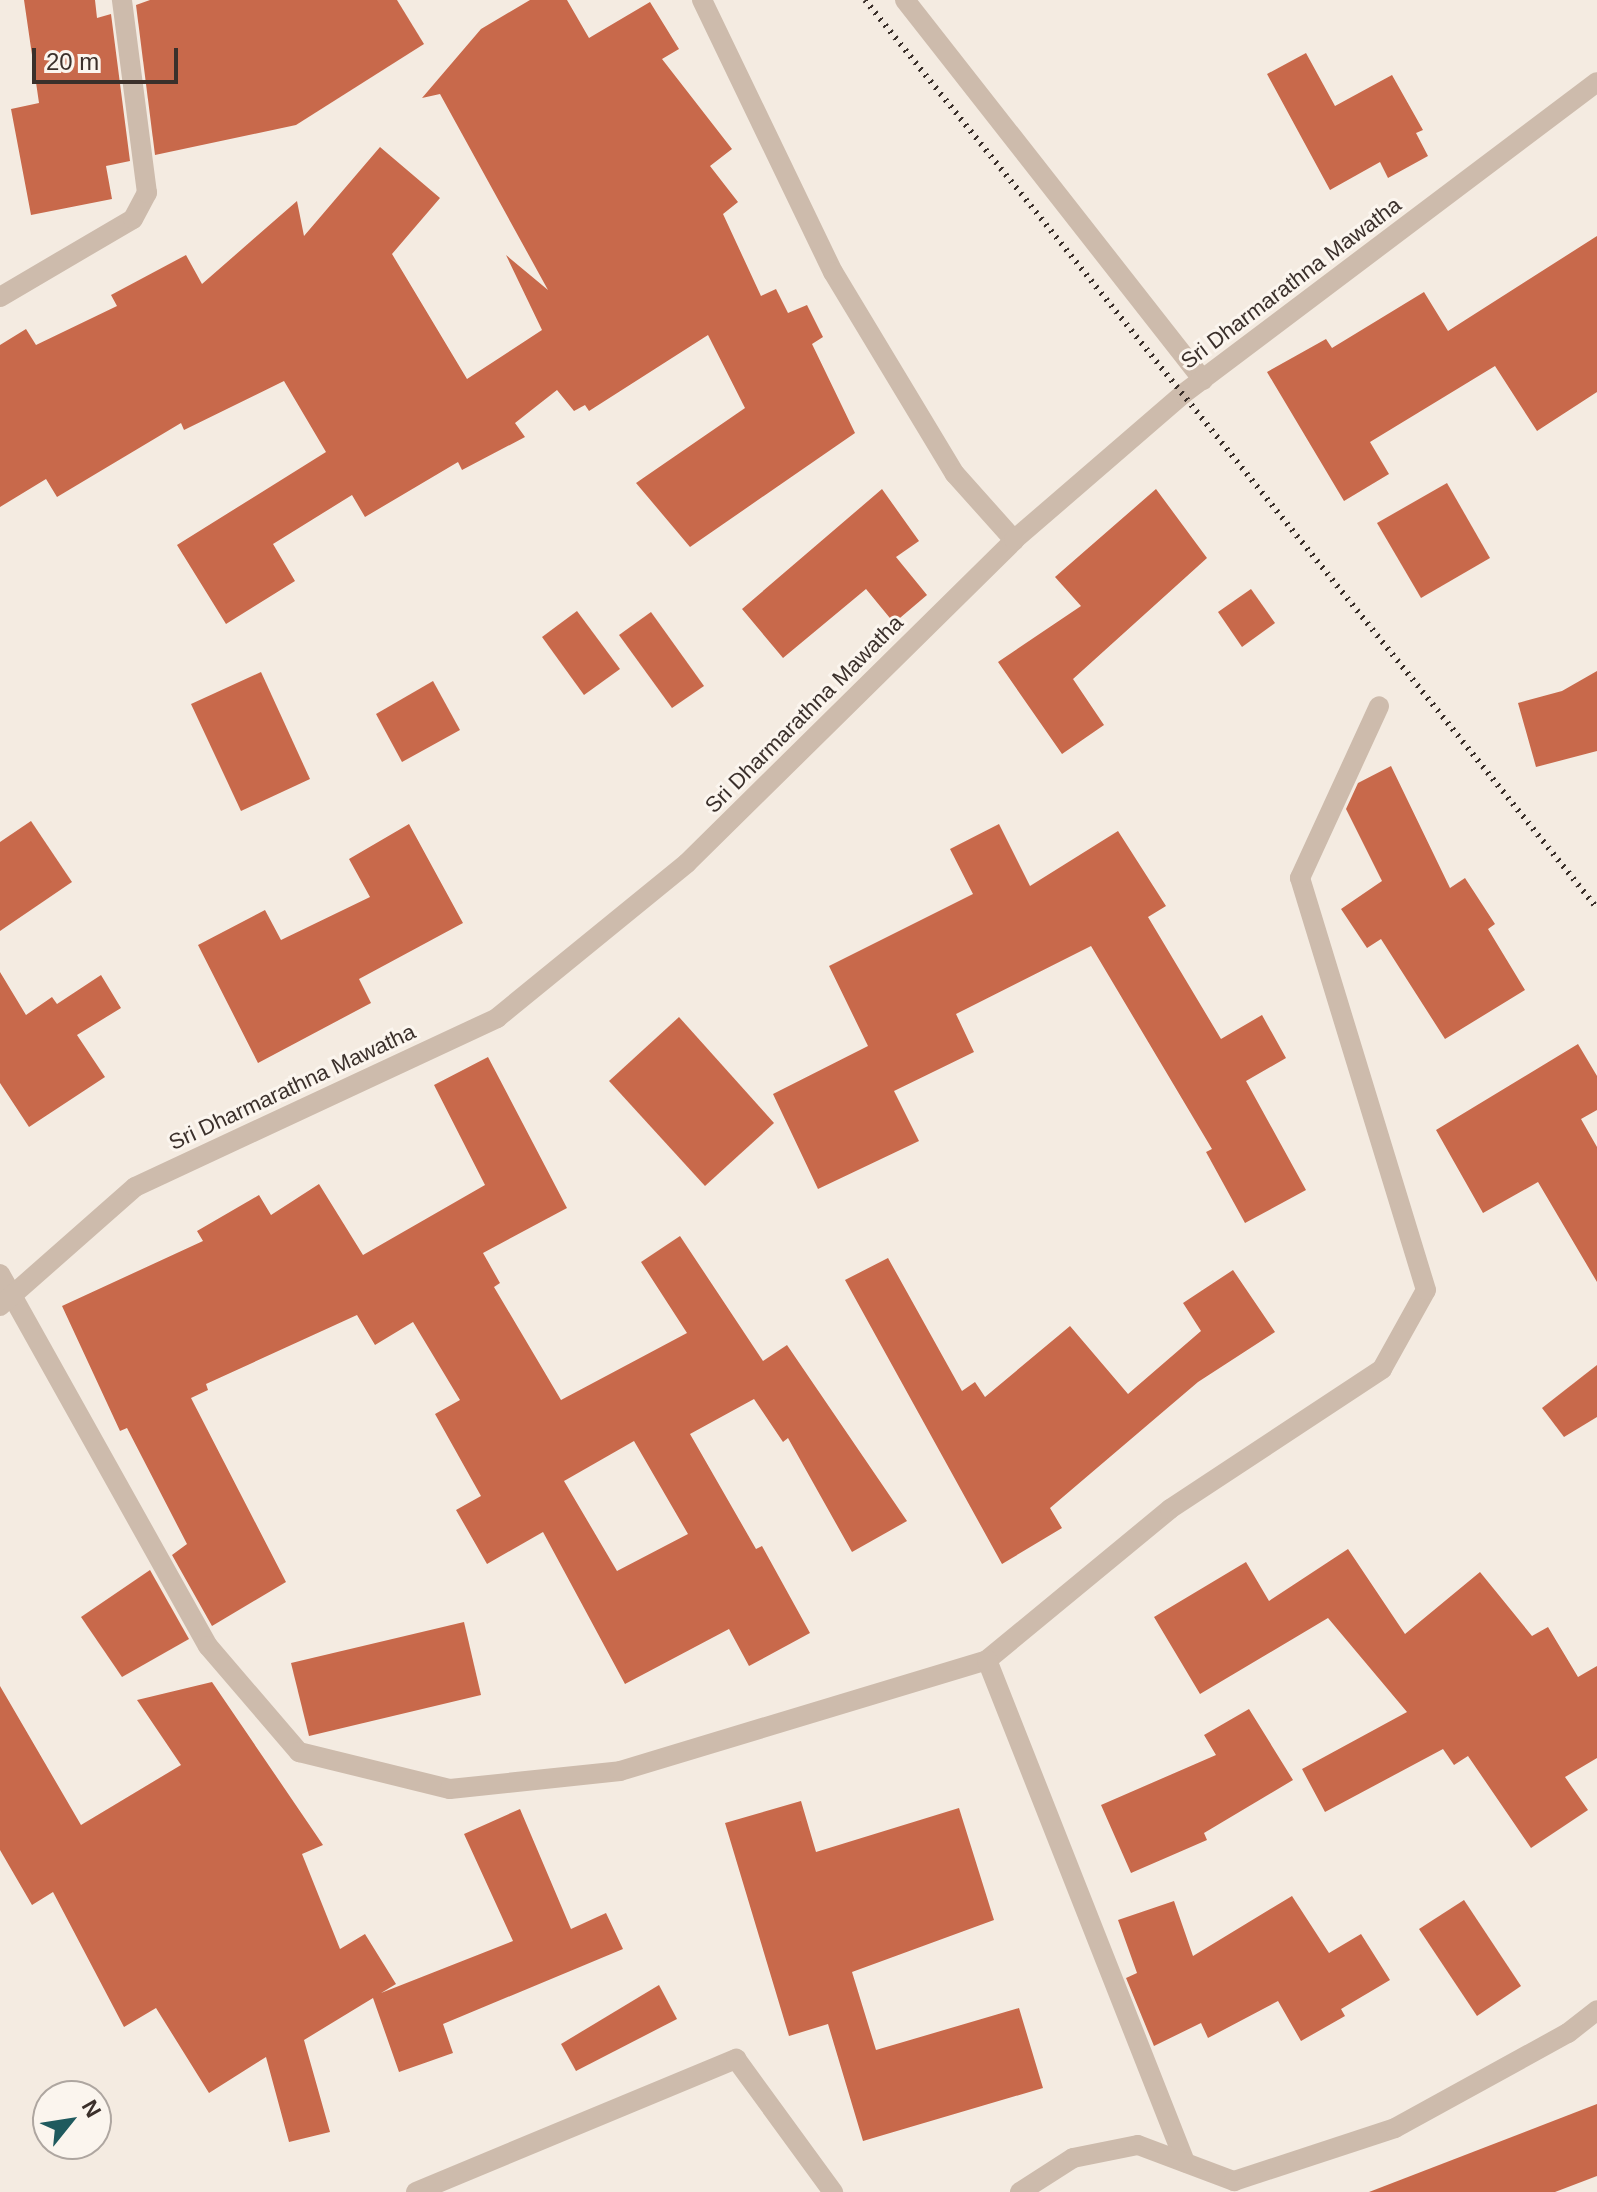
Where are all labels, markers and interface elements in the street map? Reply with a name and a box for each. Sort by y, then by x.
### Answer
scale bar [36,32,182,82]
text: 20 m [46,48,99,75]
street label: Sri Dharmarathna Mawatha [1176,192,1406,374]
street label: Sri Dharmarathna Mawatha [700,610,908,818]
street label: Sri Dharmarathna Mawatha [165,1018,419,1156]
north arrow [32,2080,112,2160]
text: N [77,2096,106,2122]

